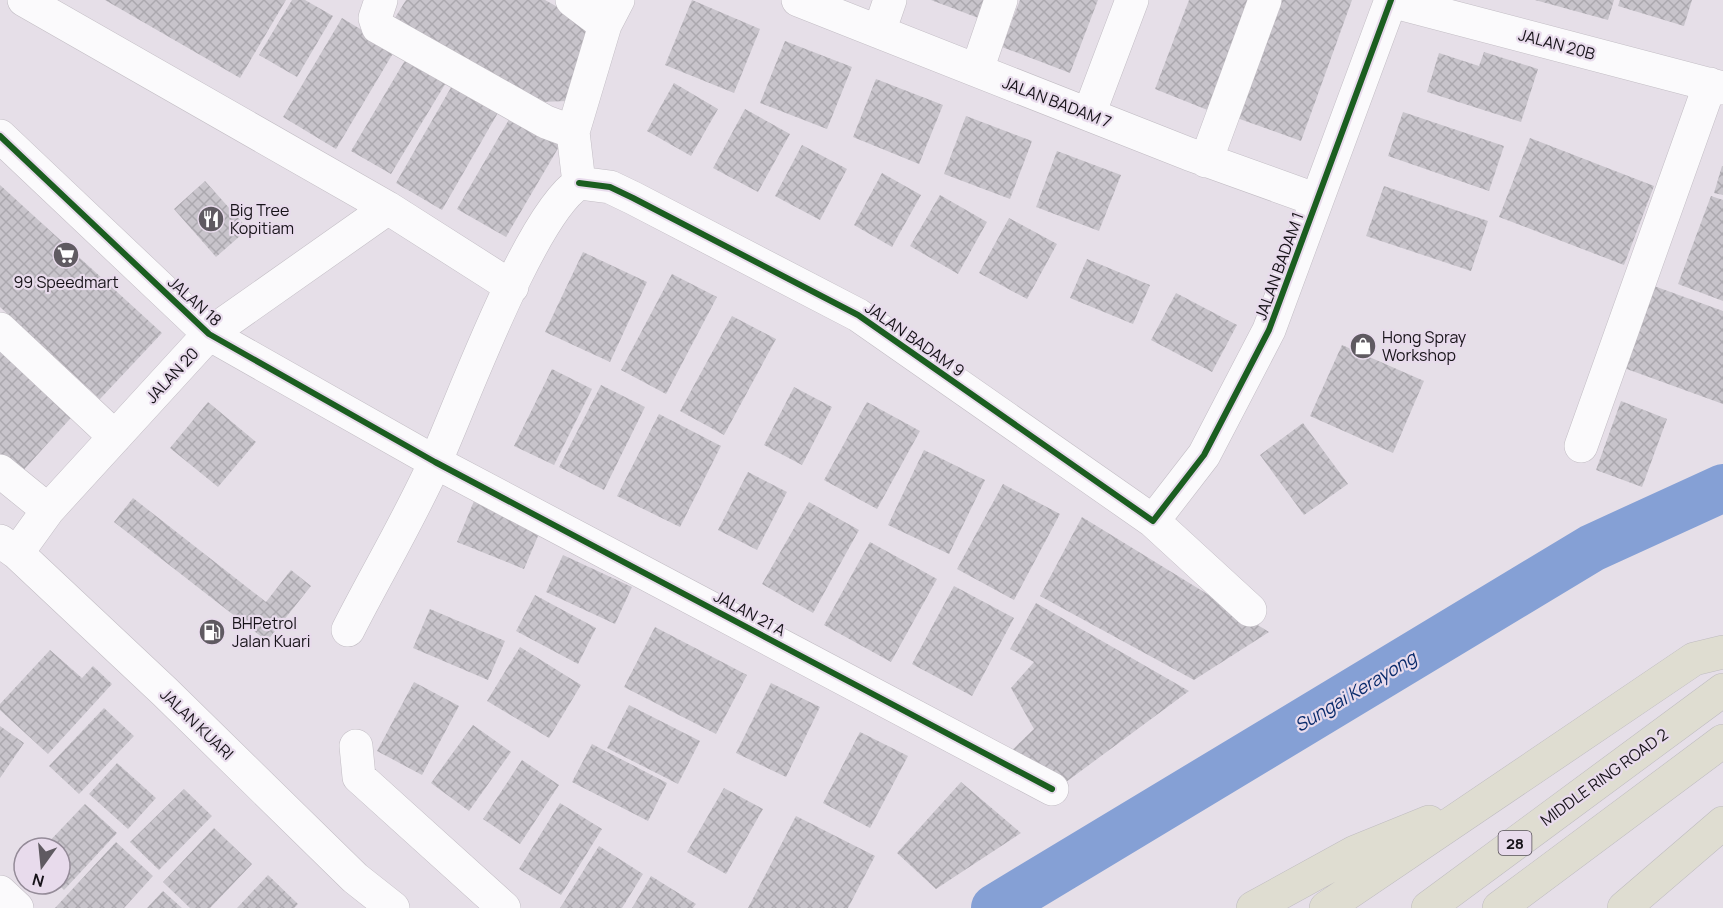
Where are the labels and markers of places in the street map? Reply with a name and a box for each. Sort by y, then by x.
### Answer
place label: Big Tree Kopitiam [230,199,294,239]
restaurant icon: Big Tree Kopitiam [196,204,226,234]
supermarket icon: 99 Speedmart [51,240,81,270]
place label: 99 Speedmart [13,271,119,293]
place label: Hong Spray Workshop [1382,326,1467,366]
shop icon: Hong Spray Workshop [1348,331,1378,361]
place label: BHPetrol Jalan Kuari [232,612,310,652]
fuel station icon: BHPetrol Jalan Kuari [197,617,227,647]

